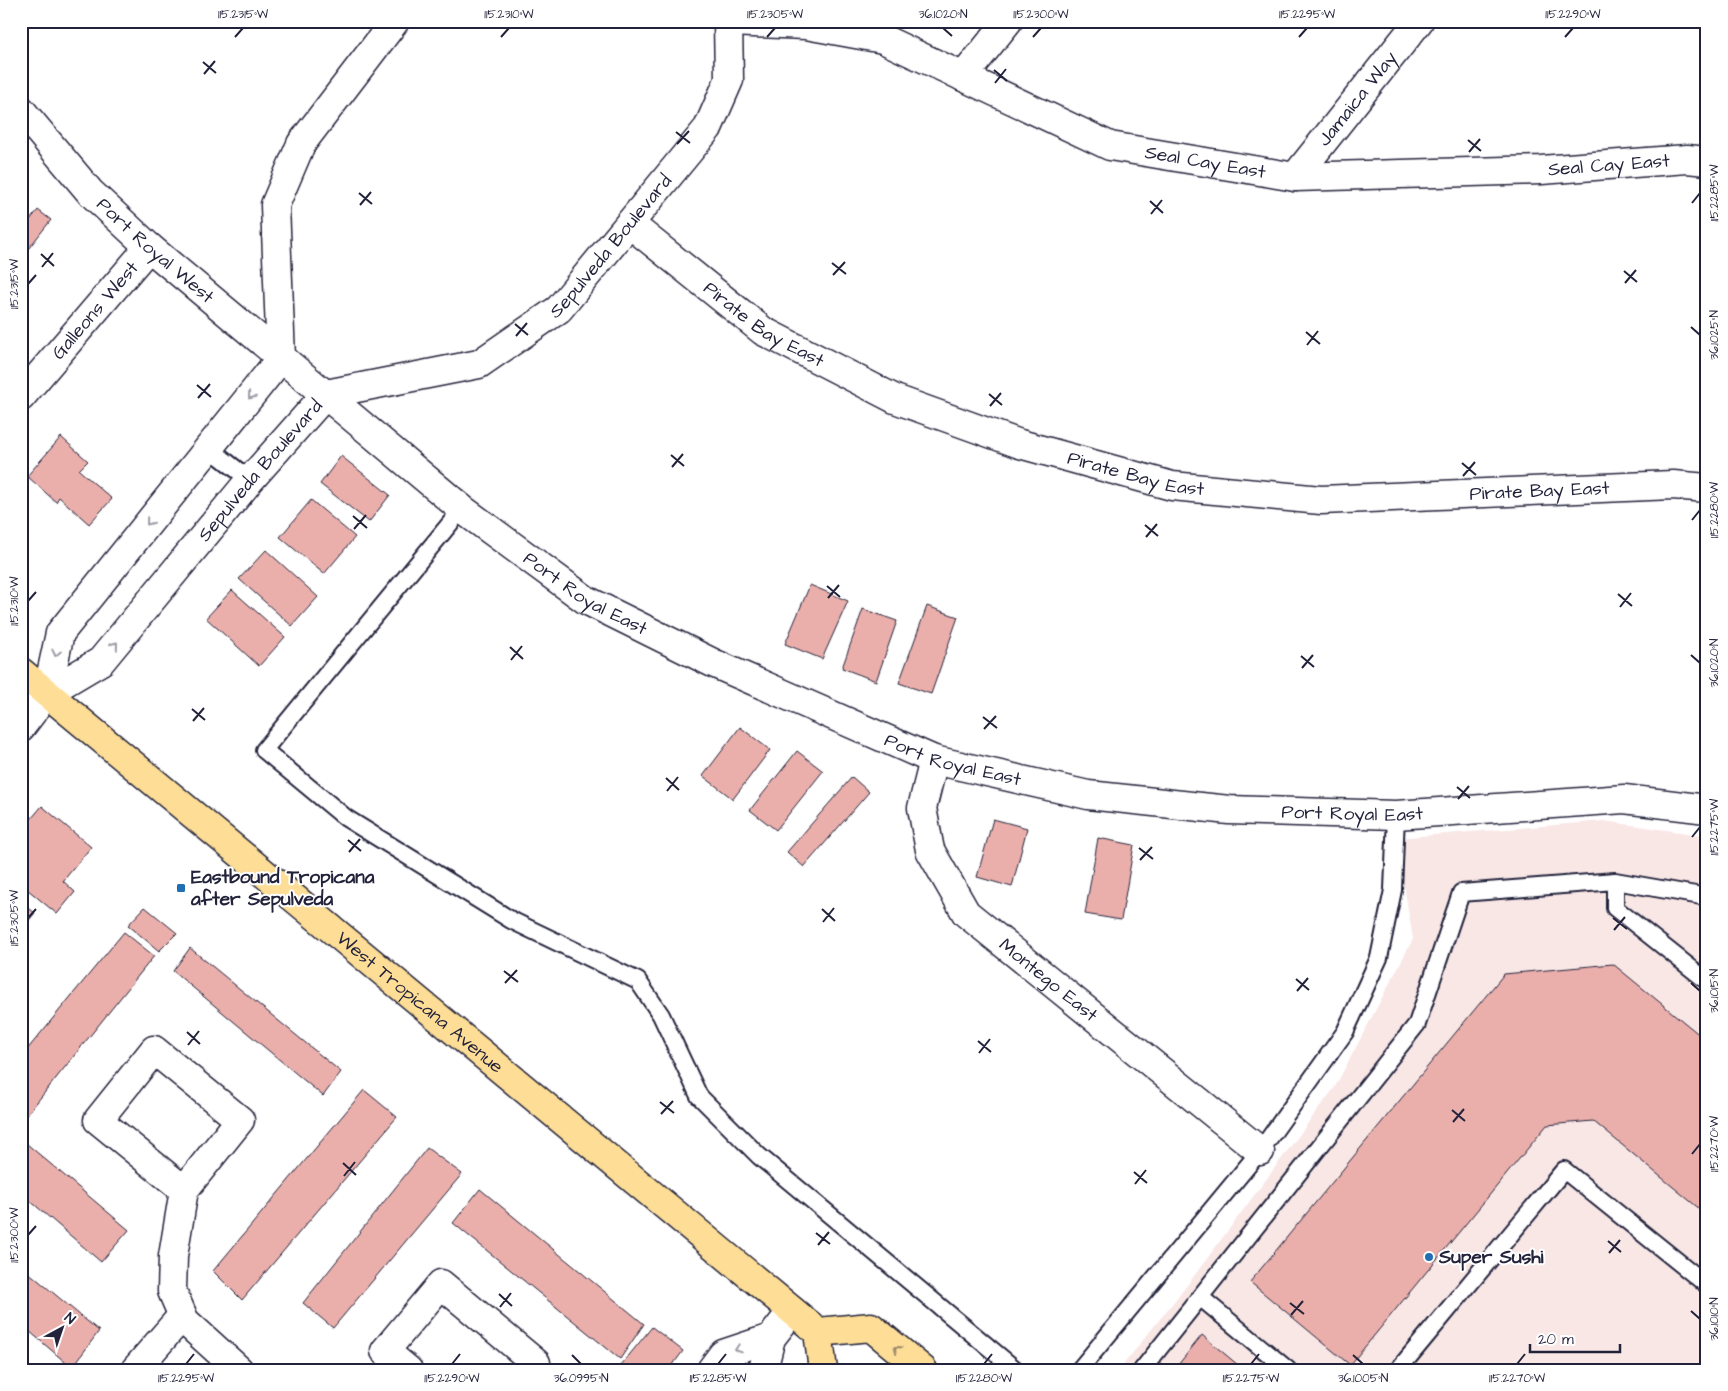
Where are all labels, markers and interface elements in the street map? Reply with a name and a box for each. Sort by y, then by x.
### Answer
text: 115.2315°W [218,6,269,23]
text: 115.2310°W [484,6,534,23]
text: 115.2305°W [747,6,804,23]
text: 36.1020°N [918,6,968,23]
text: 115.2300°W [1013,6,1069,23]
text: 115.2295°W [1279,6,1336,23]
text: 115.2290°W [1545,6,1601,23]
street label: Jamaica Way [1311,45,1405,152]
street label: Seal Cay East [1143,139,1268,185]
street label: Seal Cay East [1547,147,1671,183]
text: 115.2285°W [1706,164,1723,222]
street label: Sepulveda Boulevard [544,168,678,325]
street label: Port Royal West [91,191,221,310]
street label: Galleons West [45,255,145,365]
text: 115.2315°W [6,258,23,309]
street label: Pirate Bay East [698,275,829,374]
text: 36.1025°N [1706,310,1723,360]
one-way arrow [248,390,256,399]
street label: Sepulveda Boulevard [191,393,329,547]
street label: Pirate Bay East [1064,444,1206,502]
street label: Pirate Bay East [1469,474,1610,507]
text: 115.2280°W [1706,481,1723,538]
one-way arrow [147,516,155,525]
street label: Port Royal East [518,545,652,642]
text: 115.2310°W [6,576,23,626]
text: 36.1020°N [1706,638,1723,688]
one-way arrow [109,642,117,651]
one-way arrow [51,649,62,658]
street label: Port Royal East [880,726,1024,793]
street label: Port Royal East [1281,798,1424,829]
text: 115.2275°W [1706,798,1723,855]
place label: Eastbound Tropicana after Sepulveda [190,864,375,913]
marker: Eastbound Tropicana after Sepulveda [175,882,187,894]
text: 115.2305°W [6,889,23,946]
street label: West Tropicana Avenue [331,925,509,1080]
street label: Montego East [993,932,1104,1028]
text: 36.1015°N [1706,968,1723,1013]
text: 115.2270°W [1706,1115,1723,1172]
text: 115.2300°W [6,1207,23,1263]
place label: Super Sushi [1438,1244,1544,1271]
marker: Super Sushi [1423,1251,1435,1263]
text: 36.1010°N [1706,1297,1723,1341]
north arrow [38,1304,88,1354]
text: N [60,1308,80,1329]
scale bar [1530,1321,1620,1353]
text: 20 m [1538,1329,1574,1350]
one-way arrow [734,1344,742,1354]
one-way arrow [894,1346,903,1354]
text: 115.2295°W [158,1370,215,1387]
text: 115.2290°W [424,1370,480,1387]
text: 36.0995°N [553,1370,609,1387]
text: 115.2285°W [689,1370,747,1387]
text: 115.2280°W [956,1370,1013,1387]
text: 115.2275°W [1223,1370,1280,1387]
text: 36.1005°N [1338,1370,1389,1387]
text: 115.2270°W [1489,1370,1546,1387]

